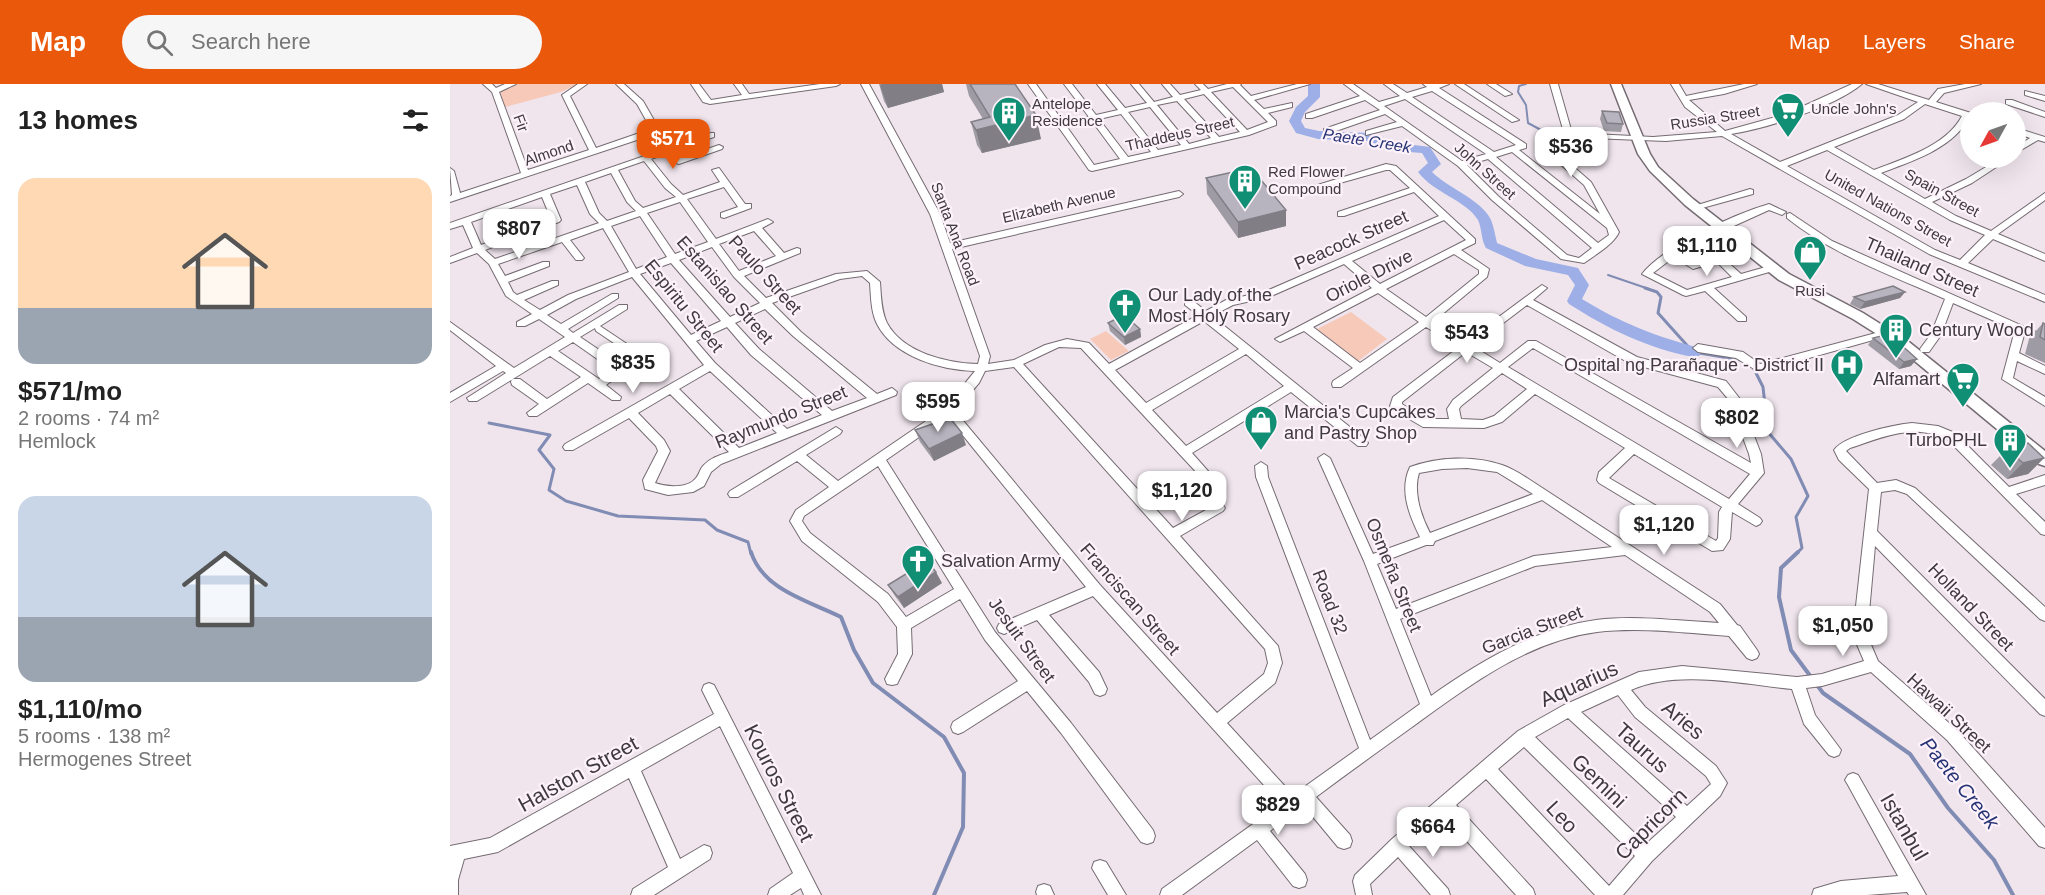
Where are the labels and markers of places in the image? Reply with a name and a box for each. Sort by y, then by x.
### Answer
supermarket icon: Uncle John's [1770,91,1806,138]
building icon: Antelope Residence [991,95,1027,142]
place label: Antelope Residence [1032,95,1103,129]
place label: Uncle John's [1811,100,1896,117]
pin: $571 [637,119,709,170]
pin: $536 [1535,127,1607,178]
building icon: Red Flower Compound [1227,163,1263,210]
place label: Red Flower Compound [1268,163,1345,197]
pin: $807 [483,209,555,260]
pin: $1,110 [1658,226,1756,277]
shop icon: Rusi [1792,234,1828,281]
place label: Rusi [1795,282,1825,299]
place label: Our Lady of the Most Holy Rosary [1148,285,1290,326]
church icon: Our Lady of the Most Holy Rosary [1107,287,1143,334]
building icon: Century Wood [1878,312,1914,359]
pin: $543 [1431,313,1503,364]
place label: Century Wood [1919,320,2034,340]
pin: $835 [597,343,669,394]
hospital icon: Ospital ng Parañaque - District II [1829,347,1865,394]
place label: Ospital ng Parañaque - District II [1564,355,1824,375]
supermarket icon: Alfamart [1945,361,1981,408]
place label: Alfamart [1873,369,1940,389]
pin: $595 [902,382,974,433]
pin: $802 [1701,398,1773,449]
place label: Marcia's Cupcakes and Pastry Shop [1284,402,1436,443]
shop icon: Marcia's Cupcakes and Pastry Shop [1243,404,1279,451]
building icon: TurboPHL [1992,422,2028,469]
place label: TurboPHL [1906,430,1987,450]
pin: $1,120 [1133,471,1231,522]
pin: $1,120 [1615,505,1713,556]
church icon: Salvation Army [900,543,936,590]
place label: Salvation Army [941,551,1061,571]
pin: $1,050 [1794,606,1892,657]
pin: $829 [1242,785,1314,836]
pin: $664 [1397,807,1469,858]

